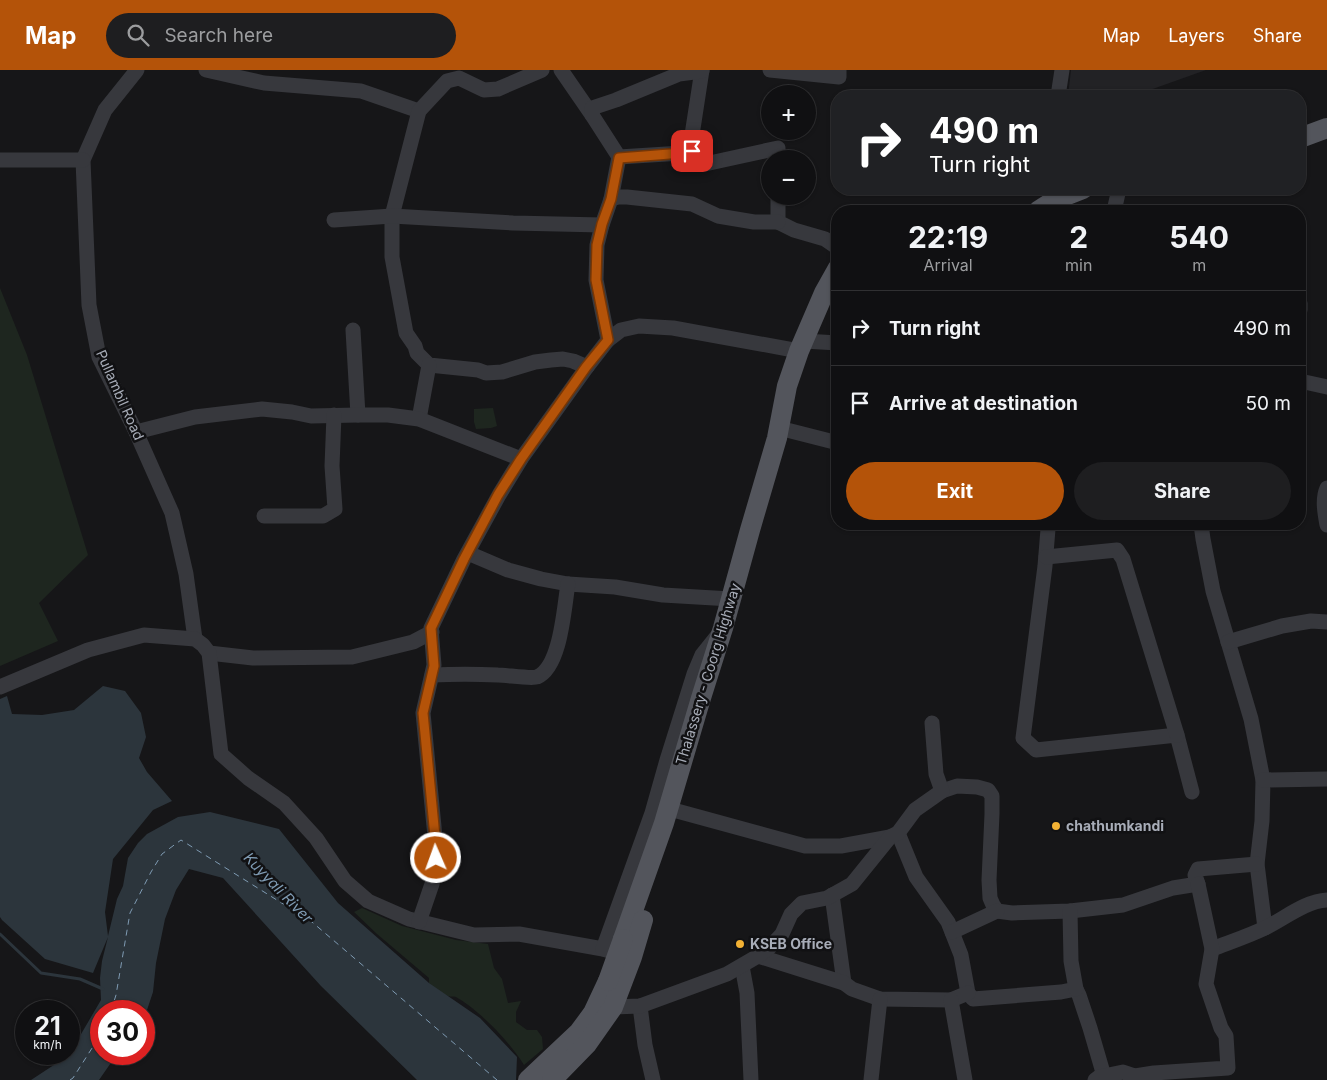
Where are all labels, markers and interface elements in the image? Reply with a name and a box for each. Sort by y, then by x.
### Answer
search box [106,13,456,58]
text: Map [25,21,76,50]
icon: search [124,21,152,49]
text: Search here [164,24,273,47]
text: Map [1103,25,1140,46]
text: Layers [1168,25,1225,46]
text: Share [1253,25,1302,46]
map controls [761,85,816,205]
button: + [761,85,816,140]
text: 490 m [929,109,1039,151]
icon: right [846,110,911,175]
pin [671,130,713,172]
icon: arrive [678,137,706,165]
button: − [761,150,816,205]
text: Turn right [929,151,1030,177]
text: 22:19 [908,219,988,255]
text: 2 [1069,219,1088,255]
text: 540 [1169,219,1229,255]
text: Arrival [923,255,973,275]
text: min [1065,255,1092,275]
text: m [1192,255,1206,275]
icon: right [846,314,874,342]
text: Turn right [889,317,980,340]
text: 490 m [1233,317,1291,340]
street label: Pullambil Road [93,347,148,443]
icon: arrive [846,389,874,417]
text: Arrive at destination [889,392,1078,415]
text: 50 m [1245,392,1291,415]
button: Exit [846,462,1064,520]
button: Share [1074,462,1291,520]
street label: Thalassery - Coorg Highway [672,581,743,767]
place label: chathumkandi [1066,817,1164,834]
marker: chathumkandi [1050,820,1062,832]
position arrow [409,831,461,883]
water label: Kuyyali River [240,848,317,927]
place label: KSEB Office [750,935,832,952]
marker: KSEB Office [734,938,746,950]
speed limit sign: 30 [90,1000,155,1065]
text: 21 [34,1011,61,1041]
text: km/h [33,1037,62,1052]

